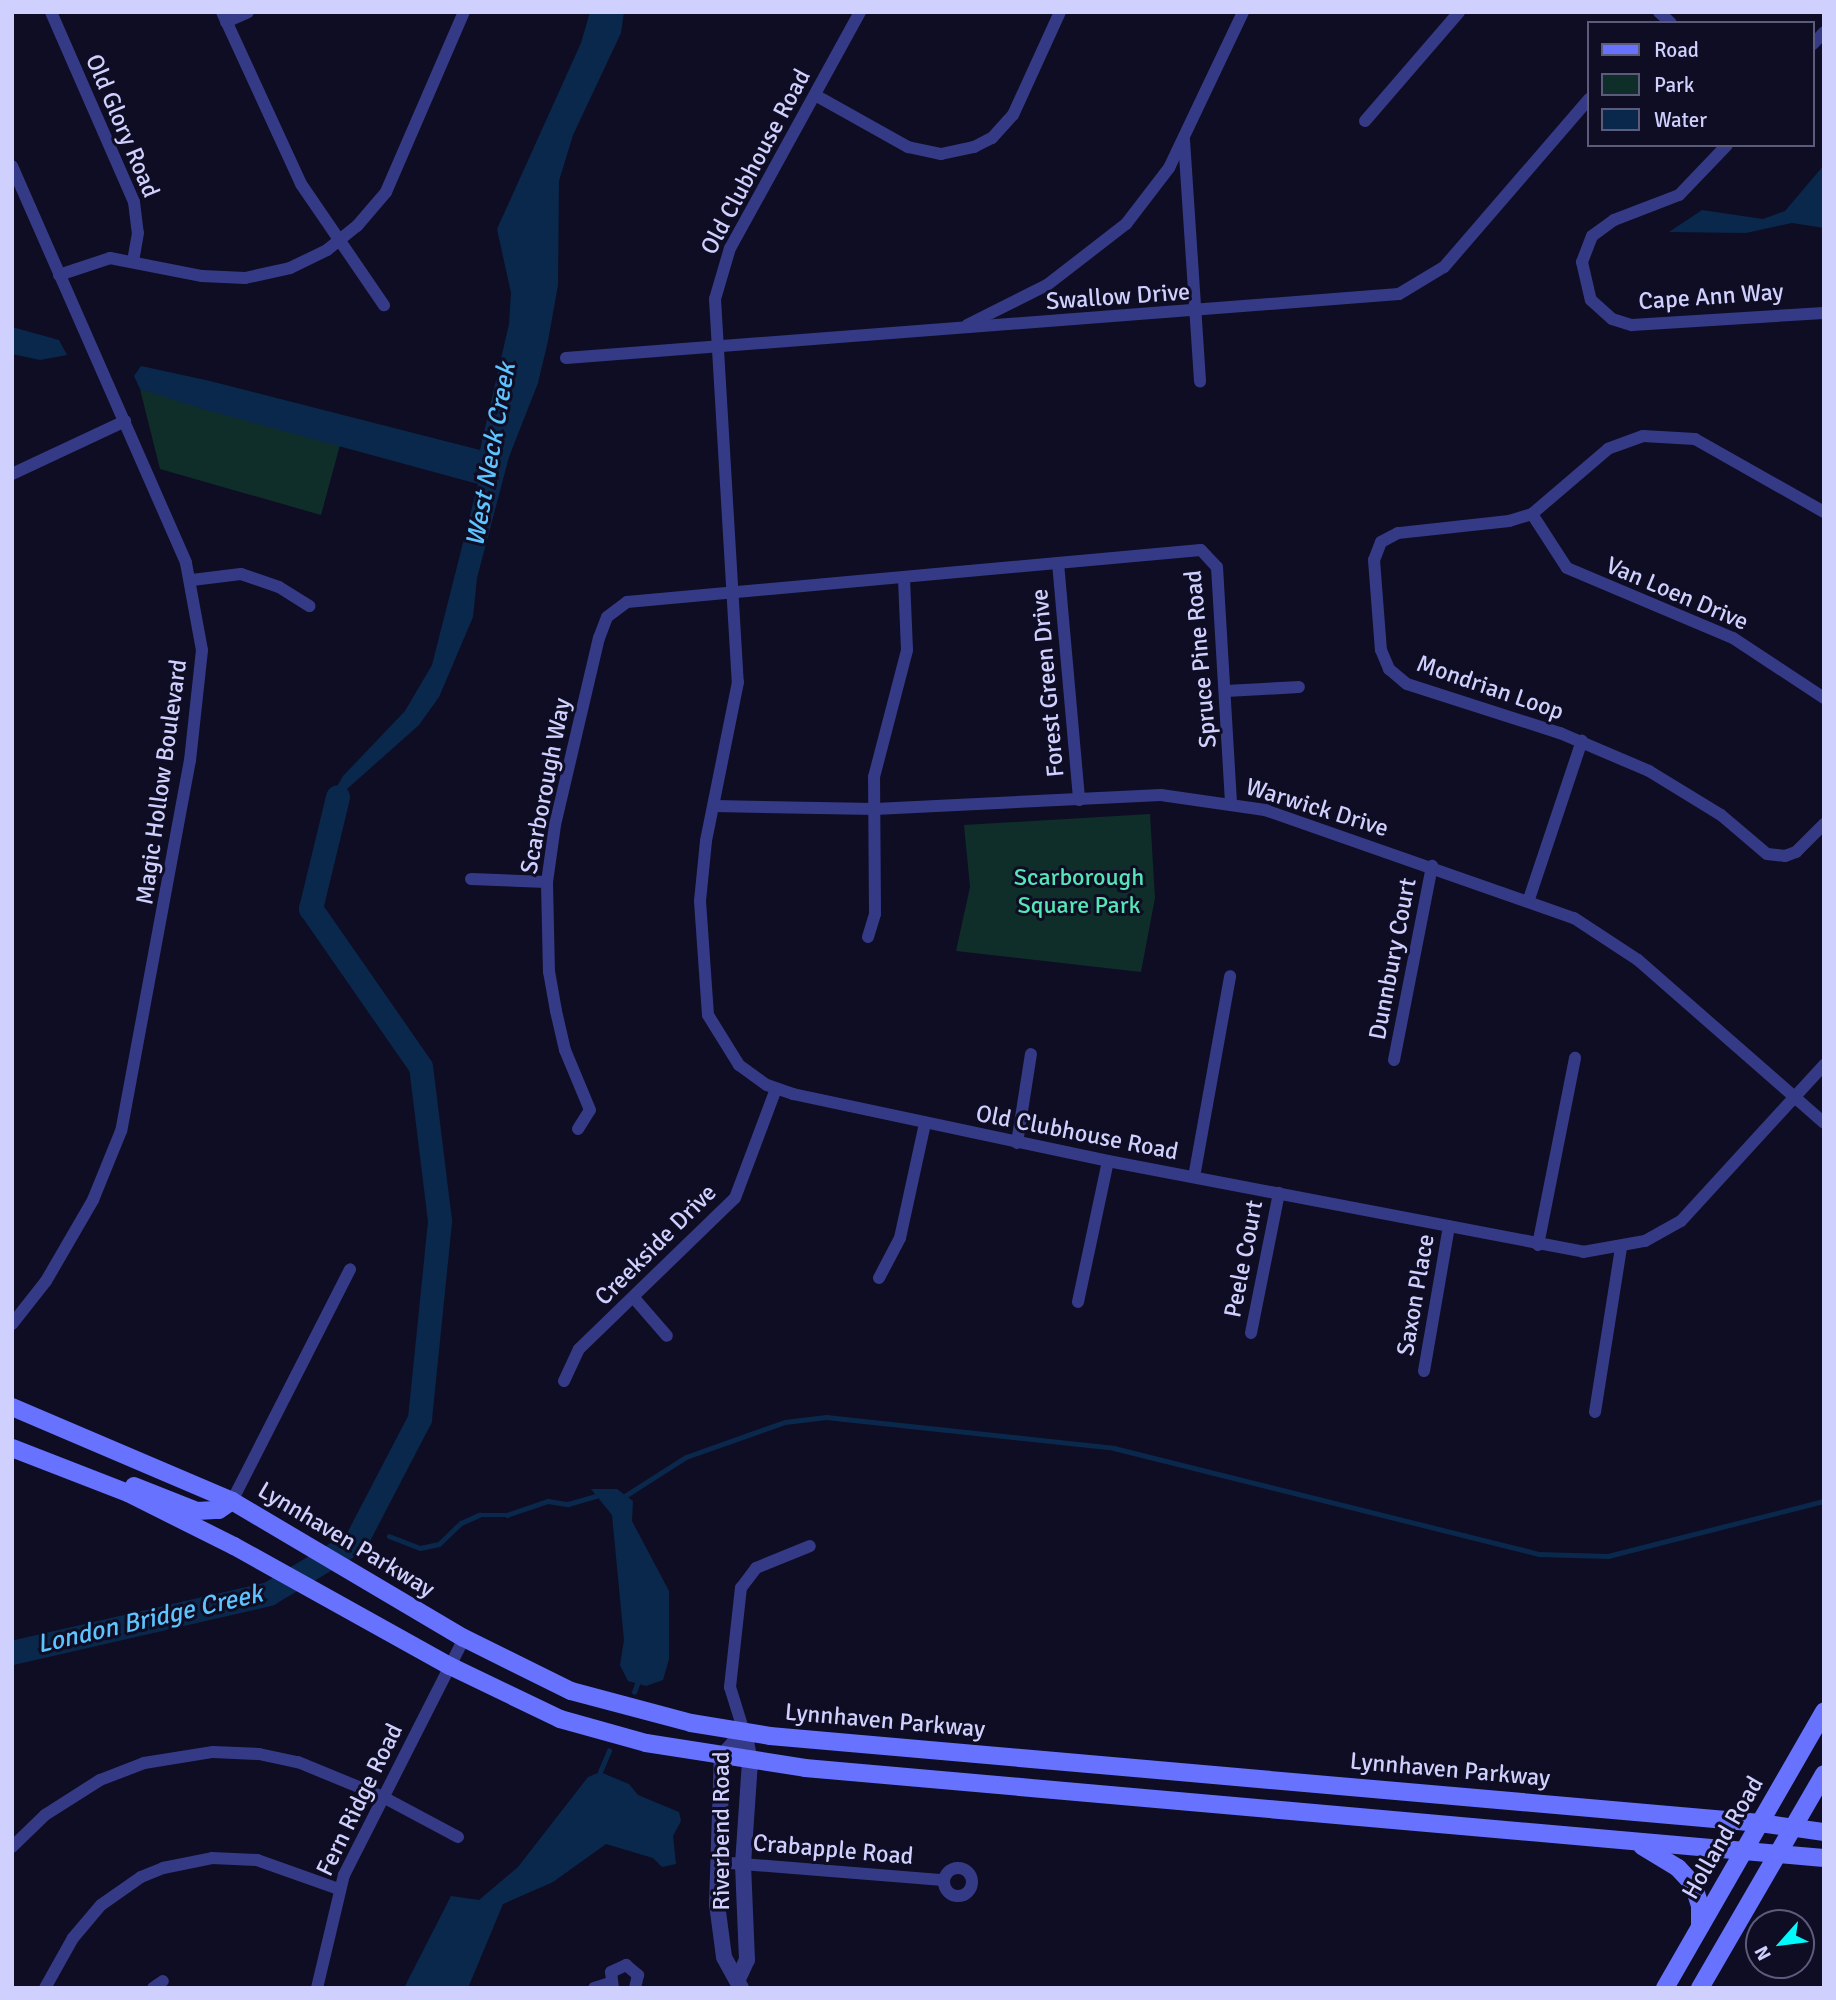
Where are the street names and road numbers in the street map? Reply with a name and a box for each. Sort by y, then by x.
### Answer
street label: Old Glory Road [79,50,165,202]
street label: Old Clubhouse Road [695,64,817,260]
street label: Swallow Drive [1045,278,1191,316]
street label: Cape Ann Way [1638,278,1784,316]
street label: Van Loen Drive [1601,551,1753,637]
street label: Spruce Pine Road [1179,569,1223,749]
street label: Forest Green Drive [1025,588,1071,778]
street label: Mondrian Loop [1413,649,1567,727]
street label: Magic Hollow Boulevard [131,658,193,906]
street label: Scarborough Way [515,696,577,876]
street label: Warwick Drive [1242,773,1392,843]
street label: Dunnbury Court [1363,876,1423,1042]
street label: Old Clubhouse Road [973,1099,1181,1167]
street label: Creekside Drive [589,1178,723,1312]
street label: Peele Court [1219,1198,1269,1320]
street label: Saxon Place [1391,1232,1441,1358]
street label: Lynnhaven Parkway [252,1476,440,1604]
street label: Lynnhaven Parkway [784,1698,986,1744]
street label: Fern Ridge Road [311,1719,409,1881]
street label: Lynnhaven Parkway [1349,1747,1551,1793]
street label: Riverbend Road [708,1751,736,1911]
street label: Holland Road [1676,1771,1770,1905]
street label: Crabapple Road [752,1829,914,1871]

